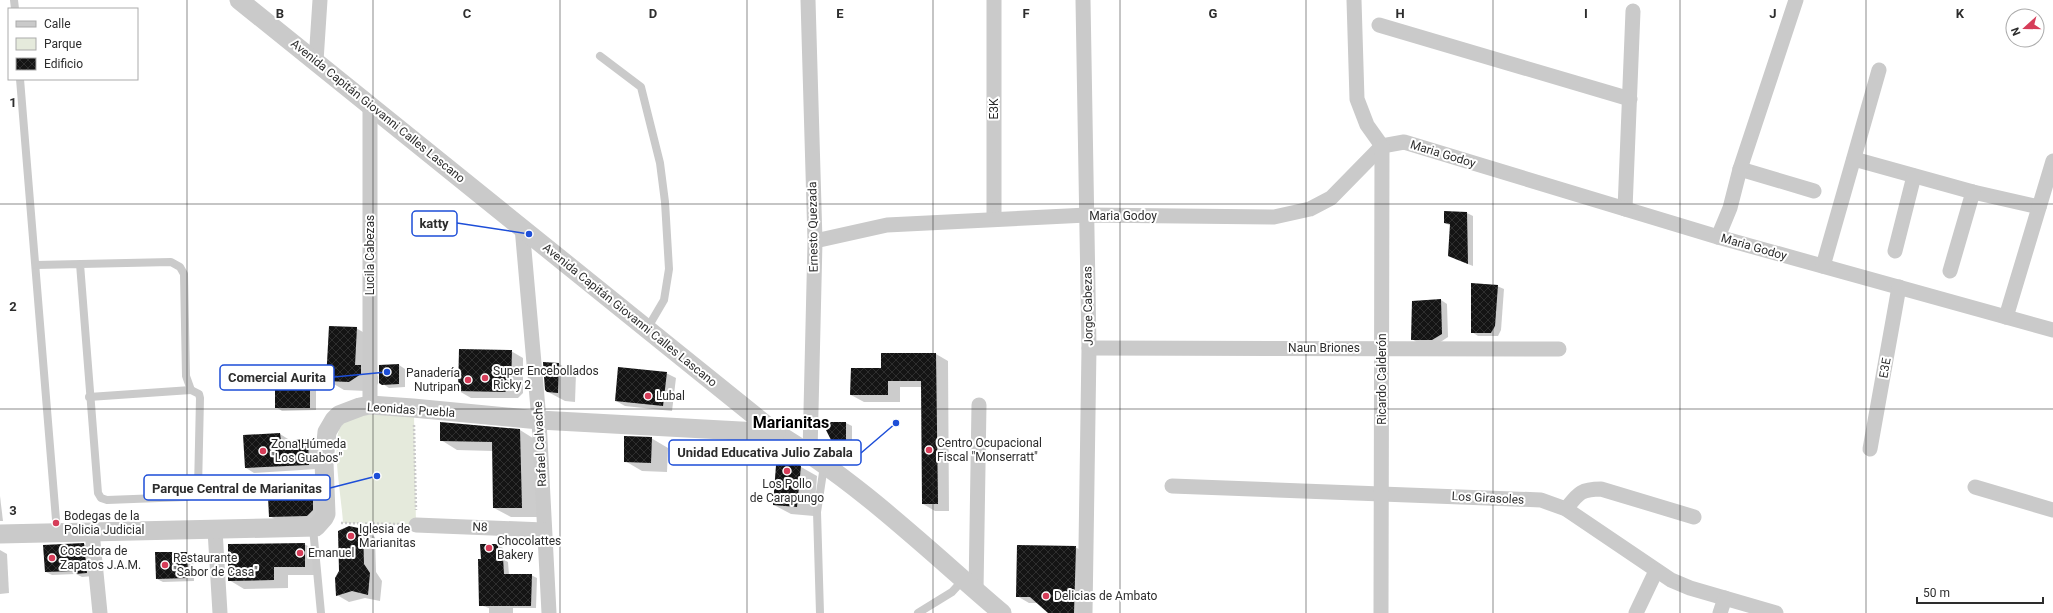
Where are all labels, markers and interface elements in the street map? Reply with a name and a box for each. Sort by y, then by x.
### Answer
text: B [276,6,284,21]
text: C [463,6,472,21]
text: D [649,6,657,21]
text: E [836,6,844,21]
text: F [1022,6,1030,21]
text: G [1209,6,1218,21]
text: H [1395,6,1405,21]
text: I [1584,6,1588,21]
text: J [1769,6,1777,21]
text: K [1956,6,1965,21]
legend [8,8,138,80]
north arrow [2005,8,2045,48]
text: Calle [44,17,71,31]
text: N [2009,25,2024,37]
street label: Avenida Capitán Giovanni Calles Lascano [288,36,468,186]
text: Parque [44,37,82,51]
text: Edificio [44,57,83,71]
text: 1 [9,95,17,110]
street label: E3K [987,98,1001,120]
street label: Maria Godoy [1409,137,1478,171]
street label: Ernesto Quezada [805,182,821,272]
street label: Maria Godoy [1089,209,1157,223]
callout: katty [412,211,457,236]
street label: Lucila Cabezas [363,215,377,295]
text: katty [419,216,449,231]
street label: Maria Godoy [1720,231,1789,263]
street label: Avenida Capitán Giovanni Calles Lascano [540,240,720,390]
street label: Jorge Cabezas [1080,266,1096,346]
text: 2 [9,299,17,314]
street label: Ricardo Calderón [1375,333,1389,425]
street label: Naun Briones [1288,341,1360,355]
street label: E3E [1876,357,1894,379]
place label: Super Encebollados Ricky 2 [493,364,599,392]
callout: Comercial Aurita [220,365,334,390]
place label: Panadería Nutripan [406,366,460,394]
text: Comercial Aurita [228,370,326,385]
marker: Super Encebollados Ricky 2 [480,373,490,383]
marker: Panadería Nutripan [463,375,473,385]
place label: Lubal [656,389,685,403]
marker: Lubal [643,391,653,401]
street label: Leonidas Puebla [366,400,456,420]
street label: Rafael Calvache [531,401,549,487]
district label: Marianitas [753,413,829,432]
place label: Centro Ocupacional Fiscal "Monserratt" [937,436,1042,464]
place label: Zona Húmeda "Los Guabos" [271,437,346,465]
callout: Unidad Educativa Julio Zabala [669,440,861,465]
text: Unidad Educativa Julio Zabala [677,445,853,460]
marker: Centro Ocupacional Fiscal "Monserratt" [924,445,934,455]
marker: Zona Húmeda "Los Guabos" [258,446,268,456]
marker: Los Pollo de Carapungo [782,466,792,476]
callout: Parque Central de Marianitas [144,475,330,500]
place label: Los Pollo de Carapungo [750,477,824,505]
text: Parque Central de Marianitas [152,481,322,496]
street label: Los Girasoles [1451,489,1525,507]
text: 3 [9,503,17,518]
place label: Bodegas de la Policia Judicial [64,509,144,537]
marker: Bodegas de la Policia Judicial [51,518,61,528]
street label: N8 [472,520,488,534]
place label: Iglesia de Marianitas [359,522,416,550]
marker: Iglesia de Marianitas [346,531,356,541]
place label: Chocolattes Bakery [497,534,561,562]
marker: Chocolattes Bakery [484,543,494,553]
place label: Cosedora de Zapatos J.A.M. [60,544,141,572]
place label: Emanuel [308,546,354,560]
marker: Emanuel [295,548,305,558]
place label: Restaurante "Sabor de Casa" [173,551,258,579]
marker: Cosedora de Zapatos J.A.M. [47,553,57,563]
marker: Restaurante "Sabor de Casa" [160,560,170,570]
scale bar [1917,579,2043,605]
text: 50 m [1923,586,1950,600]
place label: Delicias de Ambato [1054,589,1158,603]
marker: Delicias de Ambato [1041,591,1051,601]

